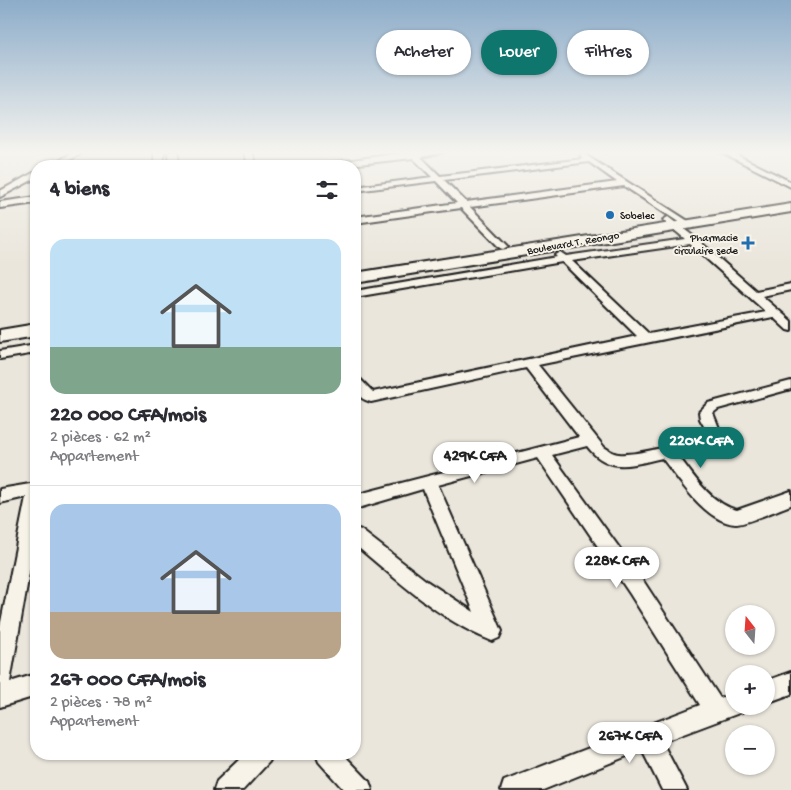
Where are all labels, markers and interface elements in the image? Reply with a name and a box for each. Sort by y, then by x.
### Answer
chip: Acheter [376,30,471,75]
chip: Louer [481,30,557,75]
chip: Filtres [567,30,649,75]
icon: filters [313,176,341,204]
text: 4 biens [50,178,109,203]
marker: Sobelec [604,209,616,221]
place label: Sobelec [620,211,655,223]
street label: Boulevard T. Reongo [525,230,621,258]
place label: Pharmacie circulaire sede [674,233,738,258]
marker: Pharmacie circulaire sede [742,237,754,249]
icon: home [151,271,241,361]
text: 220 000 CFA/mois [50,404,206,429]
pin: 220K CFA [649,426,753,469]
text: 2 pièces · 62 m² [50,429,151,448]
text: 220K CFA [669,433,733,452]
pin: 429K CFA [423,442,527,484]
text: Appartement [50,448,138,467]
text: 429K CFA [444,448,506,467]
icon: home [151,537,241,627]
pin: 228K CFA [565,546,669,589]
text: 228K CFA [585,553,649,572]
north arrow [725,605,775,655]
map controls [725,605,775,775]
button: + [725,665,775,715]
text: 267 000 CFA/mois [50,669,205,694]
text: 2 pièces · 78 m² [50,694,152,713]
text: Appartement [50,713,138,732]
pin: 267K CFA [578,722,682,764]
button: − [725,725,775,775]
text: 267K CFA [598,728,662,747]

